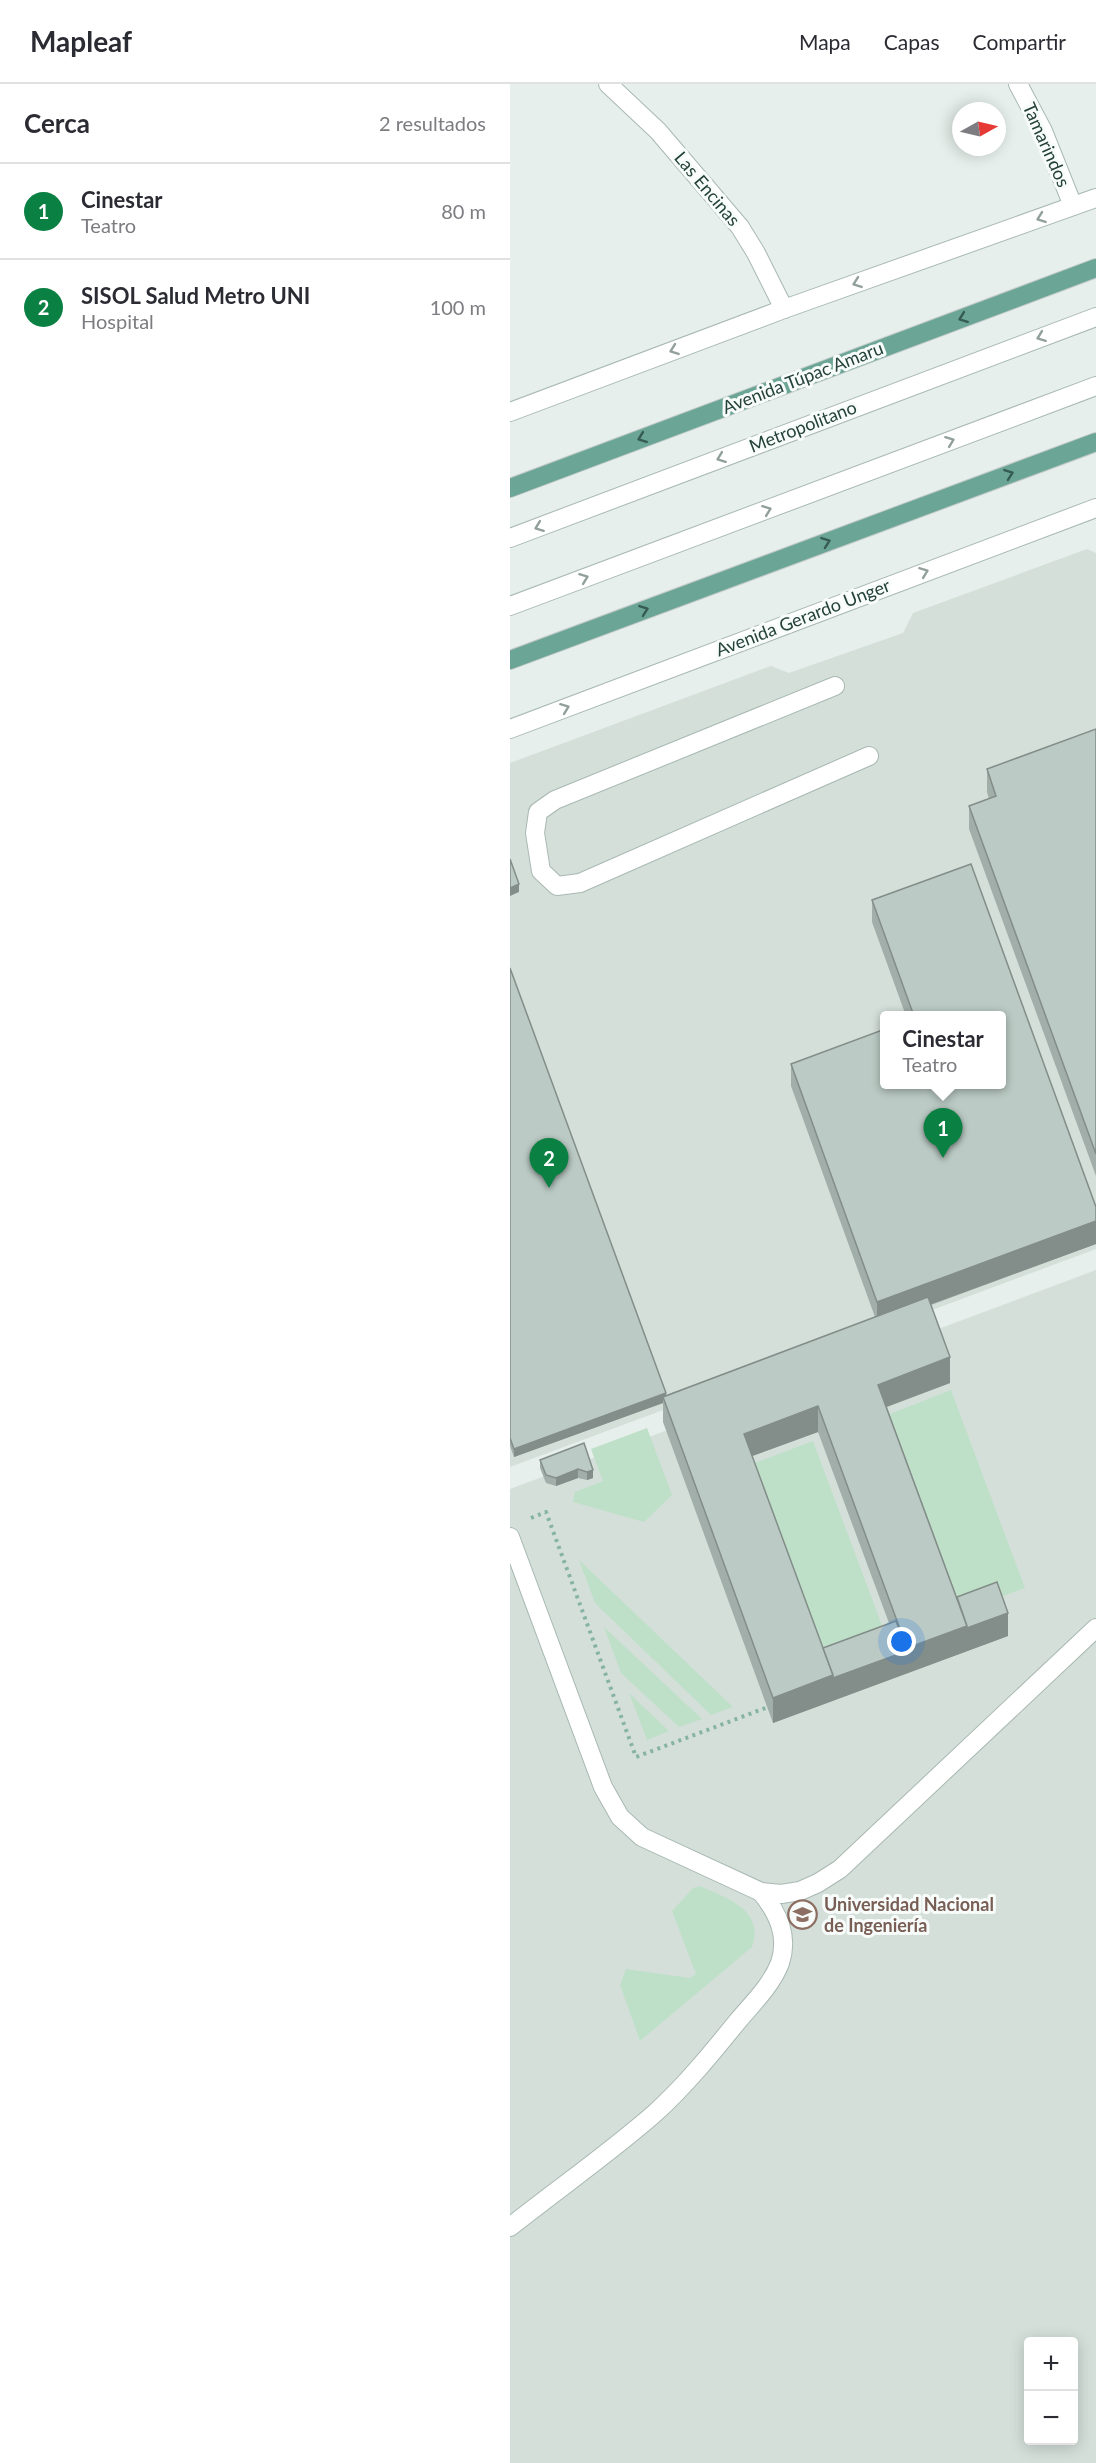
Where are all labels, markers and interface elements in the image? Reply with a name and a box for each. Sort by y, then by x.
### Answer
text: Mapleaf [30,24,132,58]
text: Mapa [799,29,851,54]
text: Capas [884,29,940,54]
text: Compartir [973,29,1066,54]
street label: Tamarindos [1019,99,1075,190]
north arrow [952,102,1006,156]
text: Cerca [24,107,90,139]
text: 2 resultados [379,111,486,135]
street label: Las Encinas [670,147,745,230]
text: Cinestar [81,186,163,213]
text: 1 [38,199,49,223]
text: 80 m [441,199,486,223]
one-way arrow [1036,210,1047,223]
text: Teatro [81,213,136,237]
one-way arrow [852,276,863,289]
text: SISOL Salud Metro UNI [81,282,310,309]
text: 2 [38,295,49,319]
text: 100 m [430,295,486,319]
text: Hospital [81,309,154,333]
one-way arrow [958,311,968,324]
one-way arrow [1036,330,1047,343]
street label: Avenida Túpac Amaru [719,336,886,418]
one-way arrow [669,343,680,356]
street label: Metropolitano [746,396,859,457]
one-way arrow [637,431,648,443]
one-way arrow [943,436,954,448]
one-way arrow [717,451,727,464]
one-way arrow [1003,469,1014,482]
one-way arrow [761,504,772,517]
one-way arrow [534,520,545,533]
one-way arrow [820,537,831,550]
one-way arrow [918,567,929,579]
one-way arrow [578,573,589,585]
street label: Avenida Gerardo Unger [712,573,893,661]
one-way arrow [638,605,648,618]
one-way arrow [559,703,570,715]
popup [880,1011,1006,1089]
text: Cinestar [902,1025,984,1052]
text: Teatro [902,1052,957,1076]
pin: 1 [924,1108,962,1158]
pin: 2 [530,1138,568,1188]
your location [887,1627,916,1656]
place label: Universidad Nacional de Ingeniería [824,1893,994,1936]
school or university icon: Universidad Nacional de Ingeniería [787,1899,819,1931]
map controls [1024,2337,1078,2445]
button: + [1024,2337,1078,2391]
button: − [1024,2391,1078,2445]

